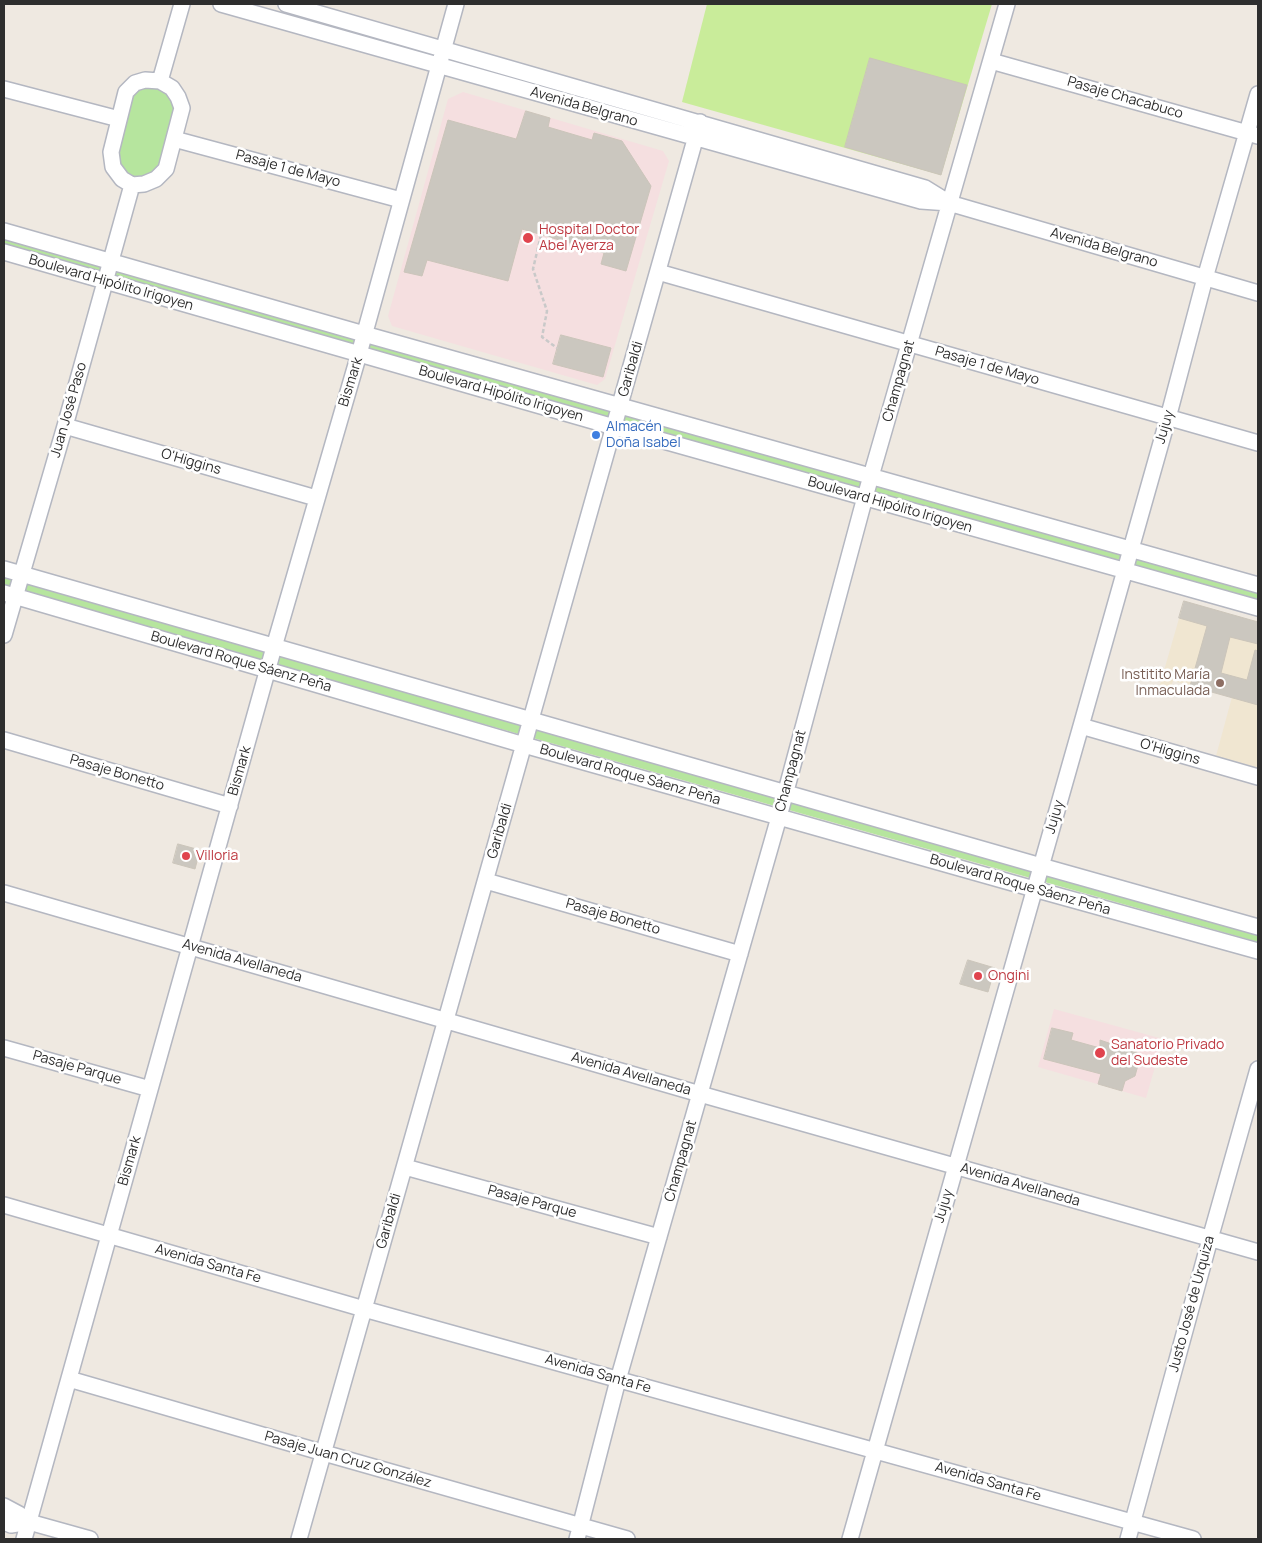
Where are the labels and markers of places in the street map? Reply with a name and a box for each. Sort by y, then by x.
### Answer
place label: Hospital Doctor Abel Ayerza [539,222,639,254]
marker: Hospital Doctor Abel Ayerza [521,231,535,245]
place label: Almacén Doña Isabel [606,419,681,452]
marker: Almacén Doña Isabel [590,429,602,441]
place label: Institito María Inmaculada [1121,667,1210,700]
marker: Institito María Inmaculada [1214,677,1226,689]
place label: Villoria [196,848,238,864]
marker: Villoria [180,850,192,862]
place label: Ongini [988,968,1030,984]
marker: Ongini [972,970,984,982]
place label: Sanatorio Privado del Sudeste [1111,1037,1224,1070]
marker: Sanatorio Privado del Sudeste [1093,1046,1107,1060]

